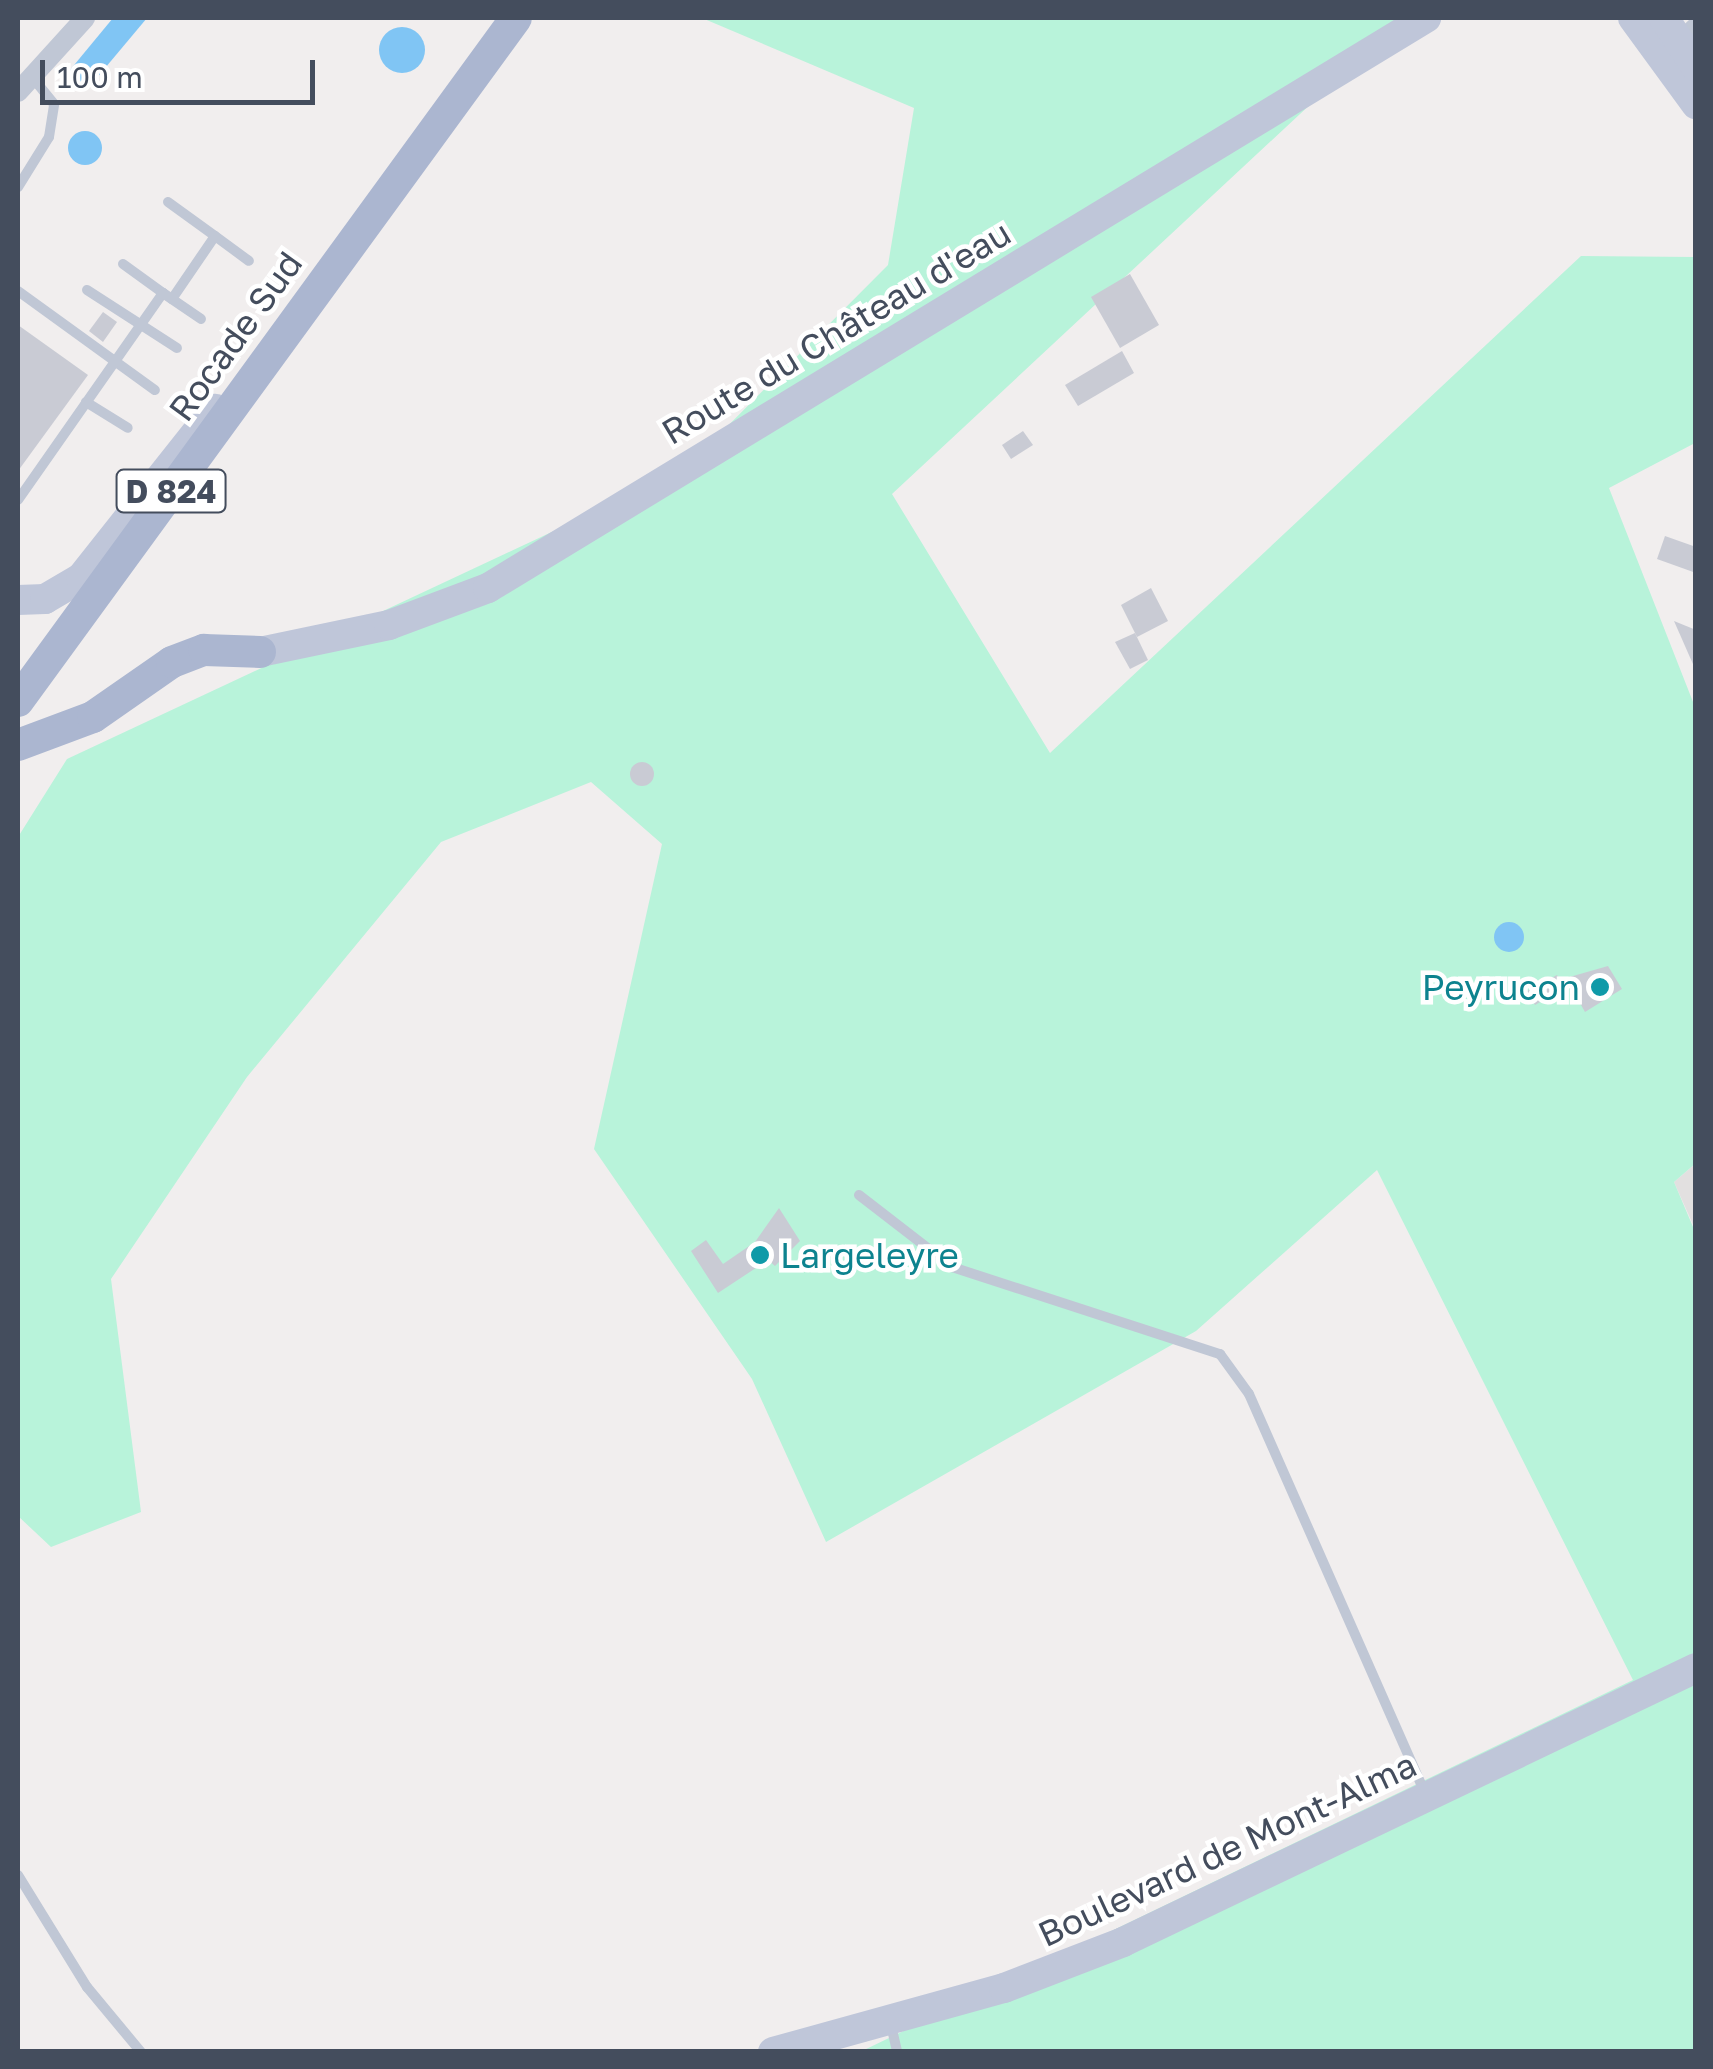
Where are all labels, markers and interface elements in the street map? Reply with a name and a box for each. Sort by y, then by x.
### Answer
scale bar [45,40,320,102]
text: 100 m [57,59,143,95]
street label: Route du Château d'eau [654,211,1018,453]
street label: Rocade Sud [160,243,310,429]
road number: D 824 [114,464,228,518]
place label: Peyrucon [1422,966,1580,1008]
marker: Peyrucon [1589,976,1611,998]
place label: Largeleyre [780,1234,959,1276]
marker: Largeleyre [749,1244,771,1266]
street label: Boulevard de Mont-Alma [1031,1743,1423,1955]

